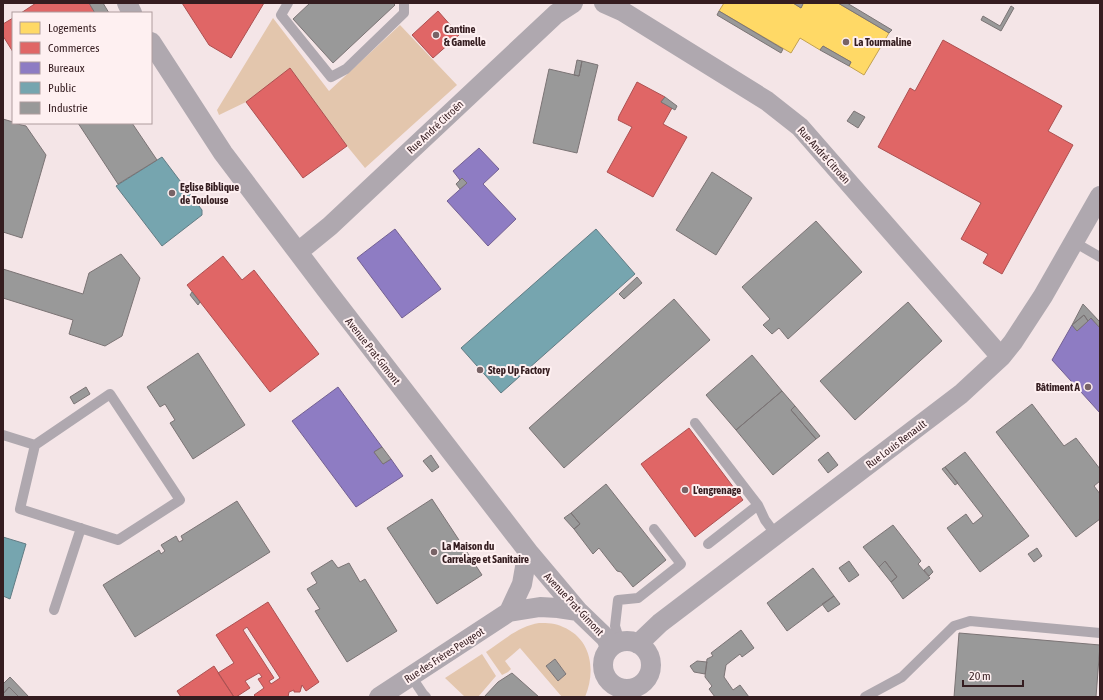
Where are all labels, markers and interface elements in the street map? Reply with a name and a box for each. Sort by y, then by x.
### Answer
legend [12,12,152,124]
text: Logements [48,21,96,35]
place label: Cantine & Gamelle [444,23,486,48]
marker: Cantine & Gamelle [431,30,441,40]
place label: La Tourmaline [854,36,912,48]
marker: La Tourmaline [841,37,851,47]
text: Commerces [48,41,99,55]
text: Bureaux [48,61,85,75]
text: Public [48,81,76,95]
street label: Rue André Citroën [404,98,466,156]
text: Industrie [48,101,88,115]
street label: Rue André Citroën [795,124,853,186]
place label: Eglise Biblique de Toulouse [180,181,239,206]
marker: Eglise Biblique de Toulouse [167,188,177,198]
street label: Avenue Prat-Gimont [343,315,403,387]
place label: Step Up Factory [488,364,550,376]
marker: Step Up Factory [475,365,485,375]
place label: Bâtiment A [1036,381,1081,393]
marker: Bâtiment A [1083,382,1093,392]
street label: Rue Louis Renault [864,417,928,471]
place label: L'engrenage [693,484,741,496]
marker: L'engrenage [680,485,690,495]
place label: La Maison du Carrelage et Sanitaire [442,540,529,565]
marker: La Maison du Carrelage et Sanitaire [429,547,439,557]
street label: Avenue Prat-Gimont [542,570,606,638]
street label: Rue des Frères Peugeot [402,625,486,685]
scale bar [963,662,1023,688]
text: 20 m [969,669,991,683]

